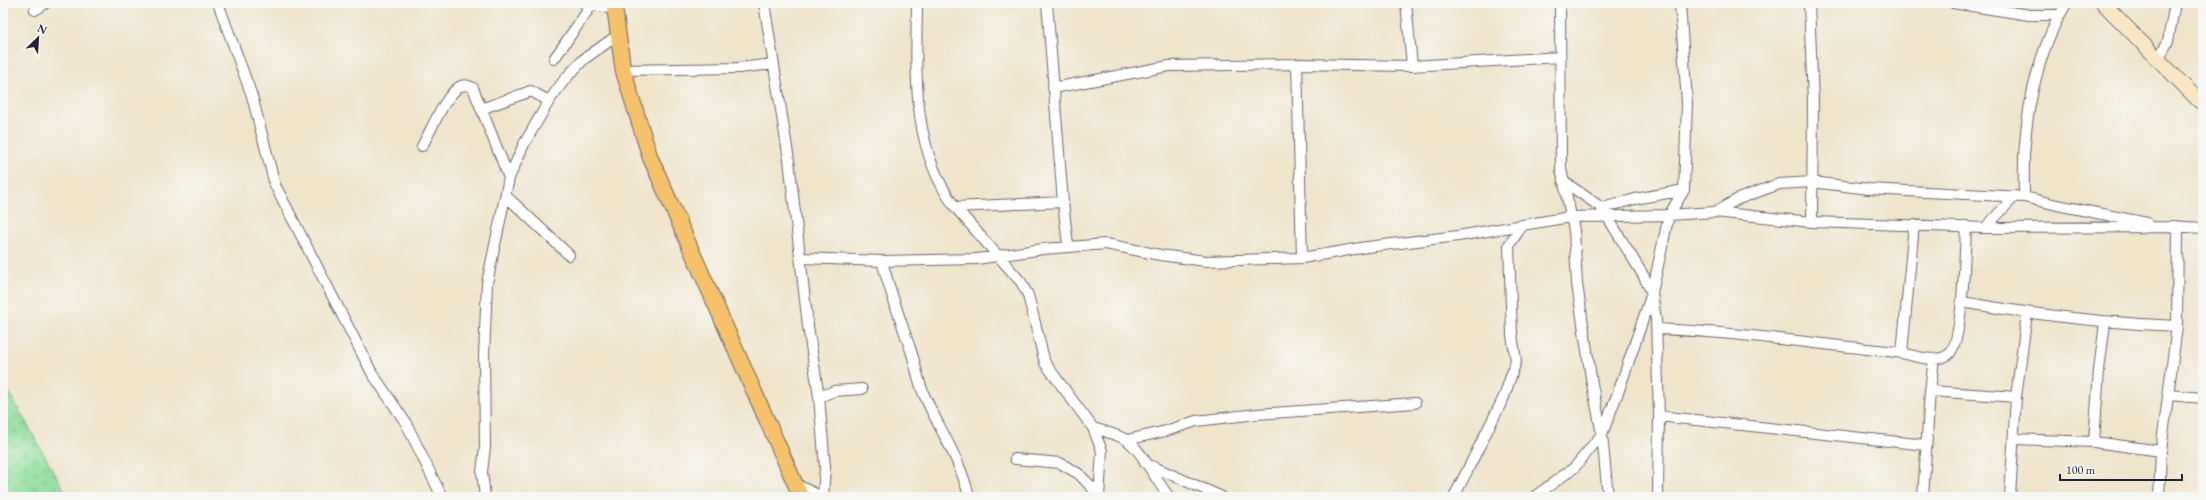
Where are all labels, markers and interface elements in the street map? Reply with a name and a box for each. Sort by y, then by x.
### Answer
north arrow [18,18,58,58]
text: N [35,21,49,37]
scale bar [2060,456,2182,482]
text: 100 m [2066,462,2096,478]

